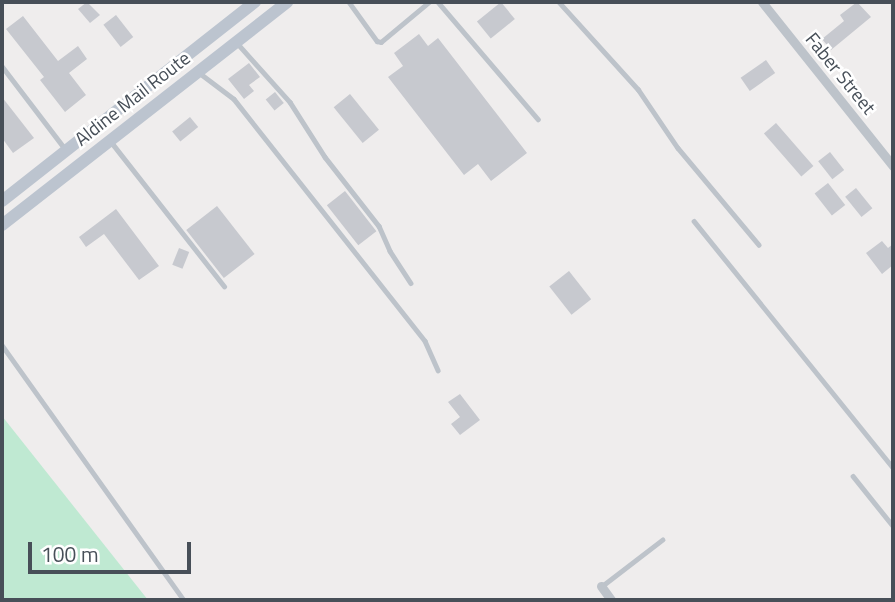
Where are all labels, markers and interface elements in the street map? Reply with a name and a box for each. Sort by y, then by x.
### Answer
street label: Faber Street [801,28,881,118]
street label: Aldine Mail Route [70,46,194,150]
scale bar [32,528,194,572]
text: 100 m [41,538,98,570]

